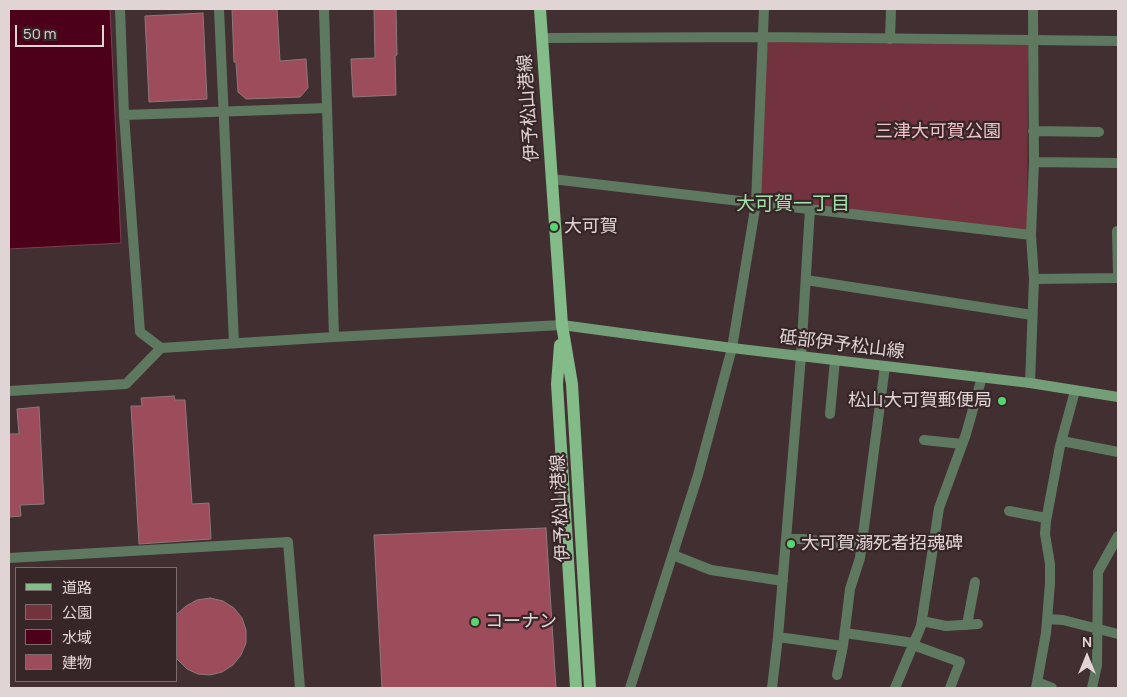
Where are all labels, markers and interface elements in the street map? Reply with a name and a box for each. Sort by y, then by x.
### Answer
scale bar [18,15,106,47]
text: 50 m [23,23,57,44]
street label: 伊予松山港線 [514,53,544,163]
park label: 三津大可賀公園 [875,121,1001,143]
district label: 大可賀一丁目 [736,194,850,216]
place label: 大可賀 [564,216,618,238]
marker: 大可賀 [548,221,560,233]
street label: 砥部伊予松山線 [778,327,906,363]
place label: 松山大可賀郵便局 [848,390,992,412]
marker: 松山大可賀郵便局 [996,395,1008,407]
street label: 伊予松山港線 [547,454,575,562]
place label: 大可賀溺死者招魂碑 [801,533,963,555]
marker: 大可賀溺死者招魂碑 [785,538,797,550]
legend [15,567,178,682]
text: 道路 [62,577,92,598]
text: 公園 [62,602,92,623]
place label: コーナン [485,611,557,633]
marker: コーナン [469,616,481,628]
text: 水域 [62,627,92,648]
north arrow [1062,632,1112,682]
text: N [1082,632,1092,651]
text: 建物 [62,652,92,673]

